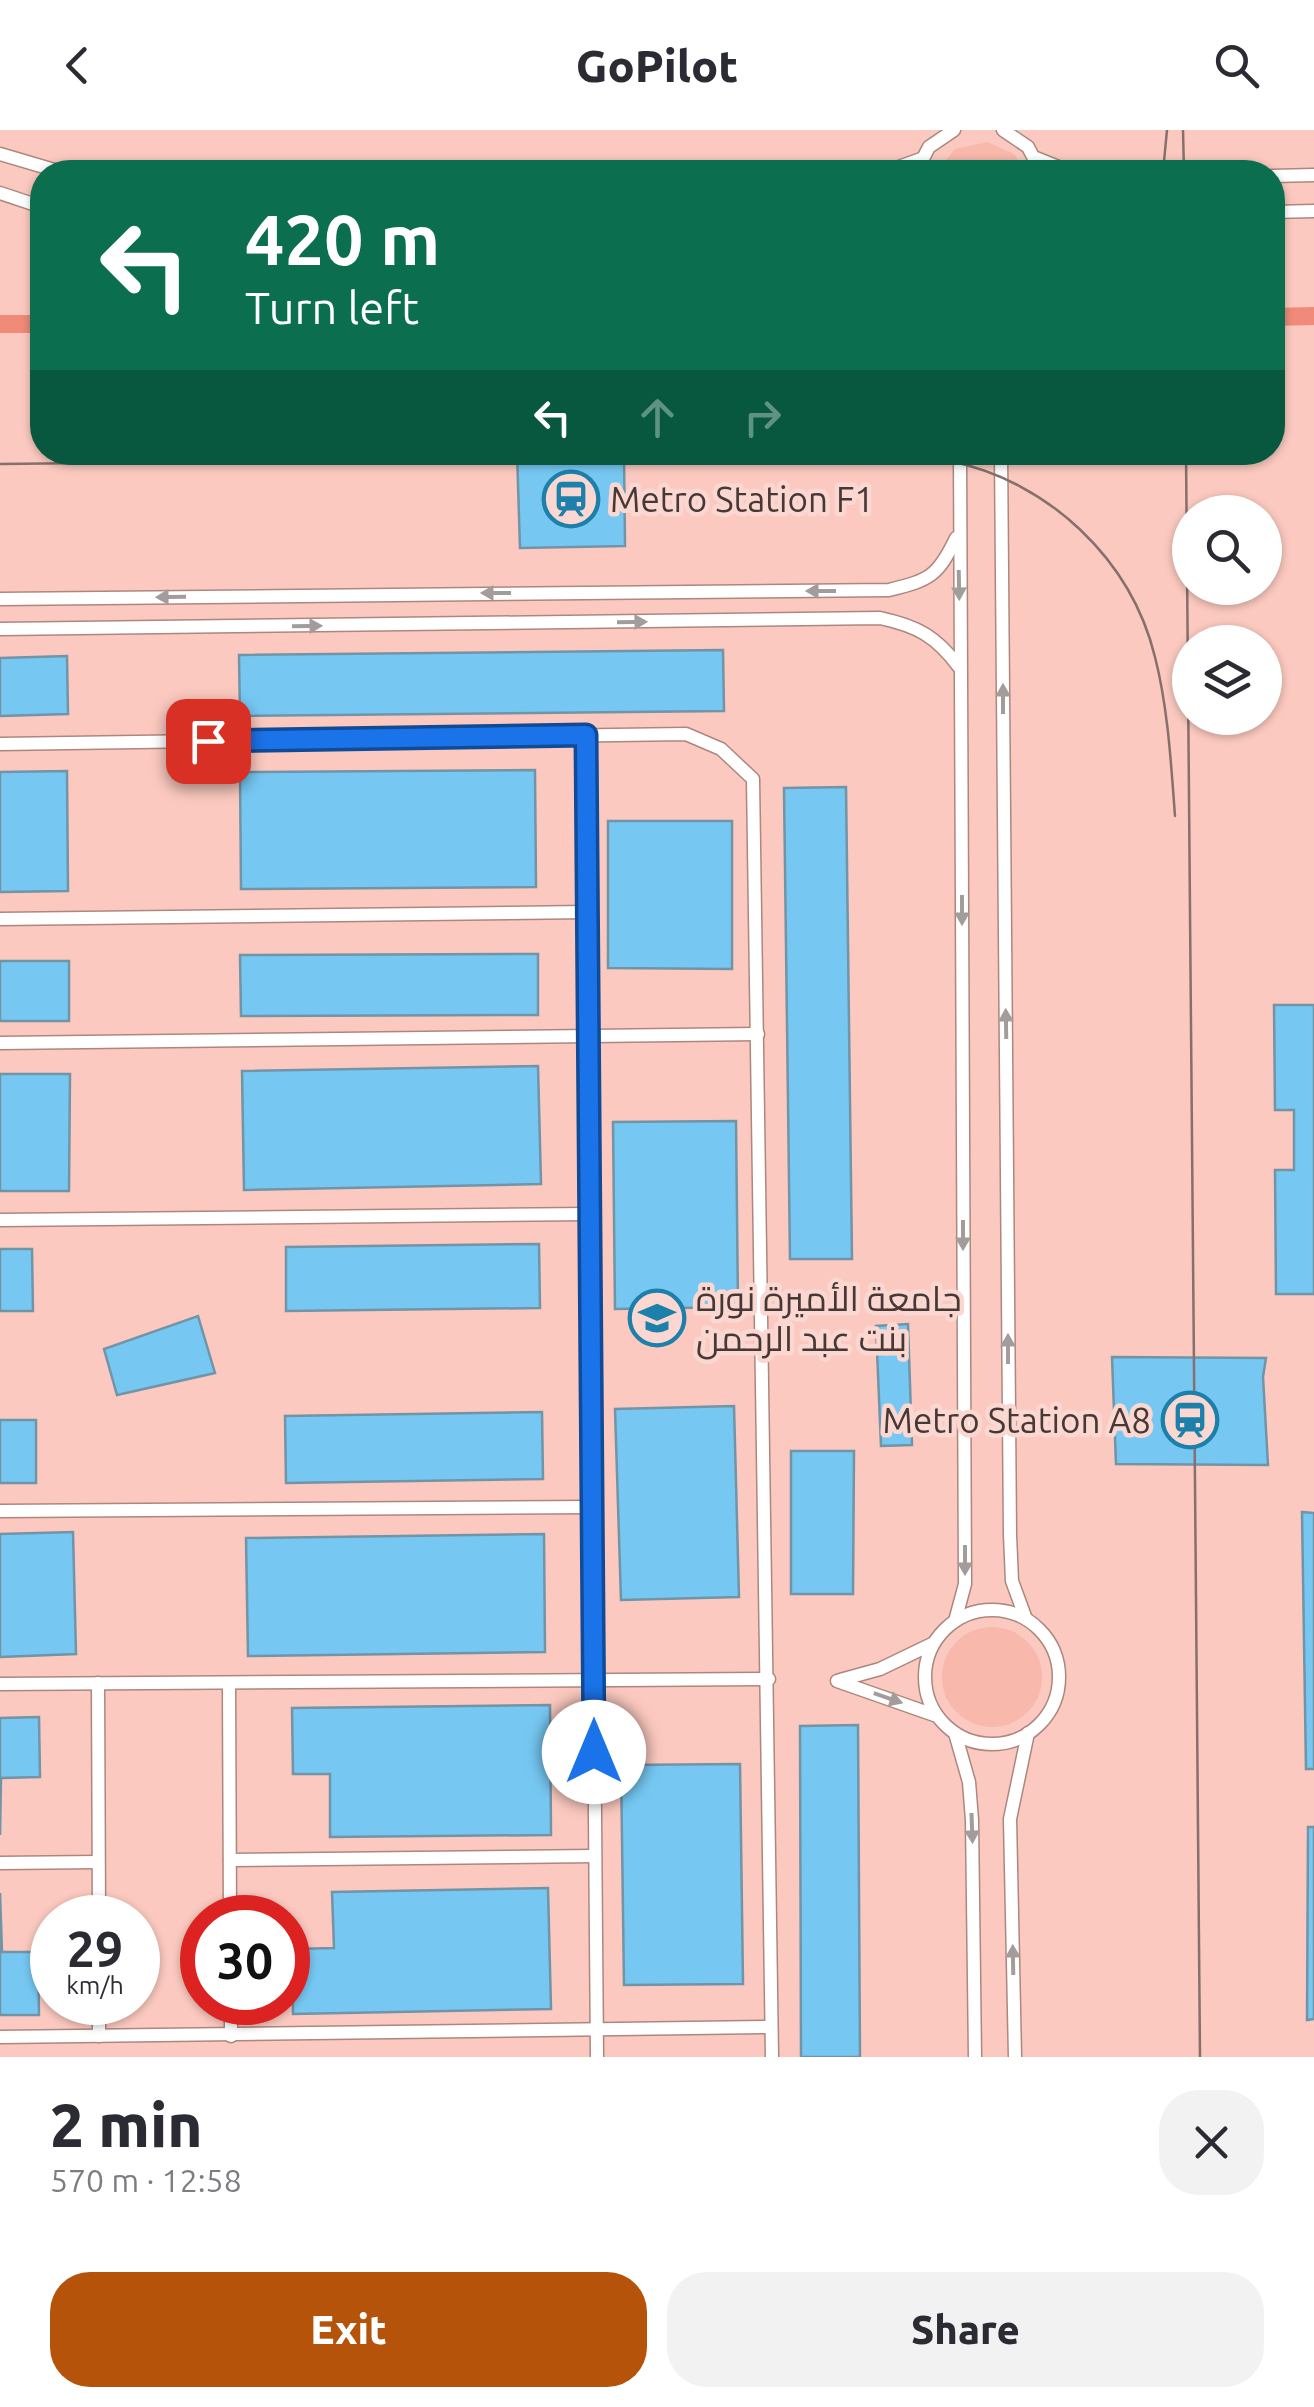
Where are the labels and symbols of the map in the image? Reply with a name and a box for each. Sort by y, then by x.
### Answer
station icon: Metro Station F1 [541,469,601,529]
place label: Metro Station F1 [610,479,874,519]
one-way arrow [952,569,968,601]
one-way arrow [804,583,836,599]
one-way arrow [479,585,511,601]
one-way arrow [154,589,186,605]
one-way arrow [617,613,649,629]
one-way arrow [292,618,324,634]
one-way arrow [995,682,1011,714]
pin [166,699,251,784]
one-way arrow [954,894,970,926]
one-way arrow [998,1007,1014,1039]
one-way arrow [955,1219,971,1251]
place label: جامعة الأميرة نورة بنت عبد الرحمن [696,1278,962,1360]
school or university icon: جامعة الأميرة نورة بنت عبد الرحمن [627,1288,687,1348]
one-way arrow [1000,1332,1016,1364]
station icon: Metro Station A8 [1160,1390,1220,1450]
place label: Metro Station A8 [883,1400,1151,1440]
one-way arrow [957,1544,973,1576]
one-way arrow [873,1691,903,1706]
position arrow [542,1700,646,1804]
one-way arrow [965,1813,981,1845]
speed limit sign: 30 [180,1895,310,2025]
one-way arrow [1004,1943,1020,1975]

